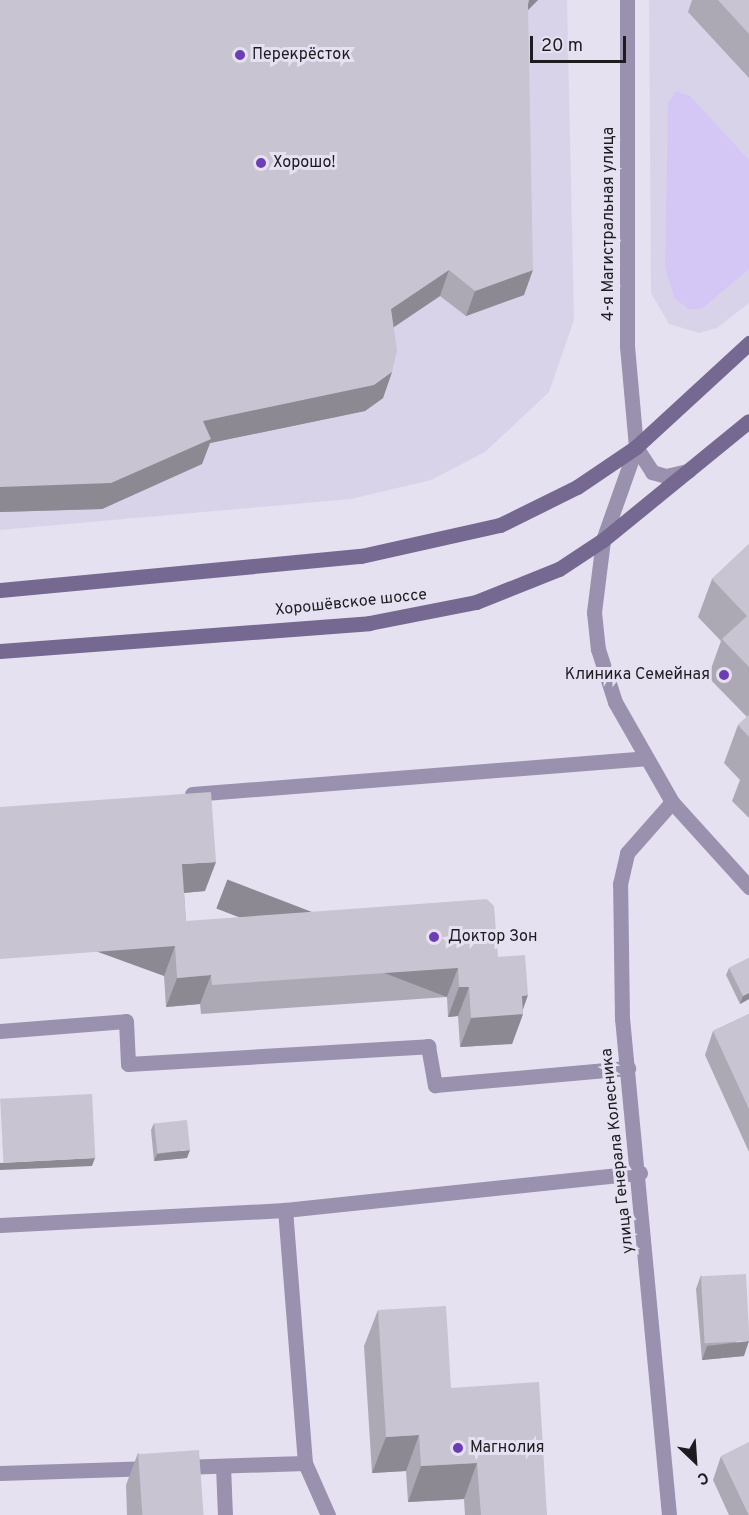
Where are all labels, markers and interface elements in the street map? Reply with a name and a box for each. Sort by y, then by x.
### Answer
scale bar [533,24,629,62]
text: 20 m [541,35,583,58]
place label: Перекрёсток [252,45,351,65]
marker: Перекрёсток [233,48,247,62]
street label: 4-я Магистральная улица [599,127,619,321]
place label: Хорошо! [273,153,336,173]
marker: Хорошо! [254,156,268,170]
street label: Хорошёвское шоссе [274,585,428,621]
place label: Клиника Семейная [565,665,710,685]
marker: Клиника Семейная [715,666,733,684]
place label: Доктор Зон [448,927,538,947]
marker: Доктор Зон [425,928,443,946]
street label: улица Генерала Колесника [598,1047,638,1255]
north arrow [665,1431,725,1491]
place label: Магнолия [470,1438,545,1458]
marker: Магнолия [451,1441,465,1455]
text: С [694,1466,711,1489]

